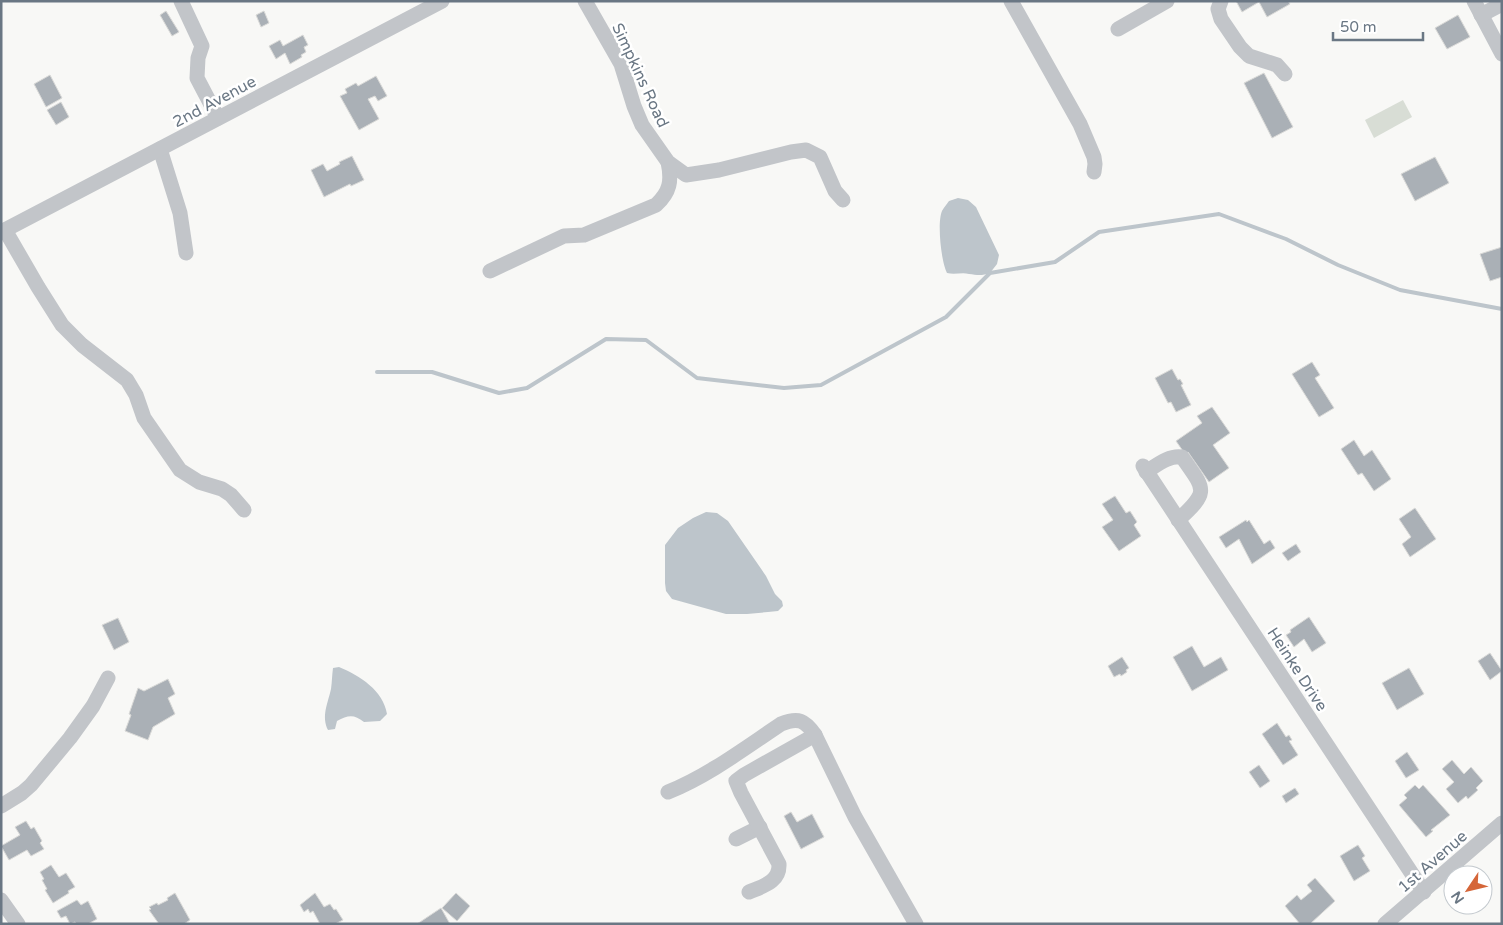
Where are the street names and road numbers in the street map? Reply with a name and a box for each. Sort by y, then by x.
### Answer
street label: Simpkins Road [607,20,673,131]
street label: 2nd Avenue [169,72,259,132]
street label: Heinke Drive [1263,624,1332,715]
street label: 1st Avenue [1394,826,1471,897]

